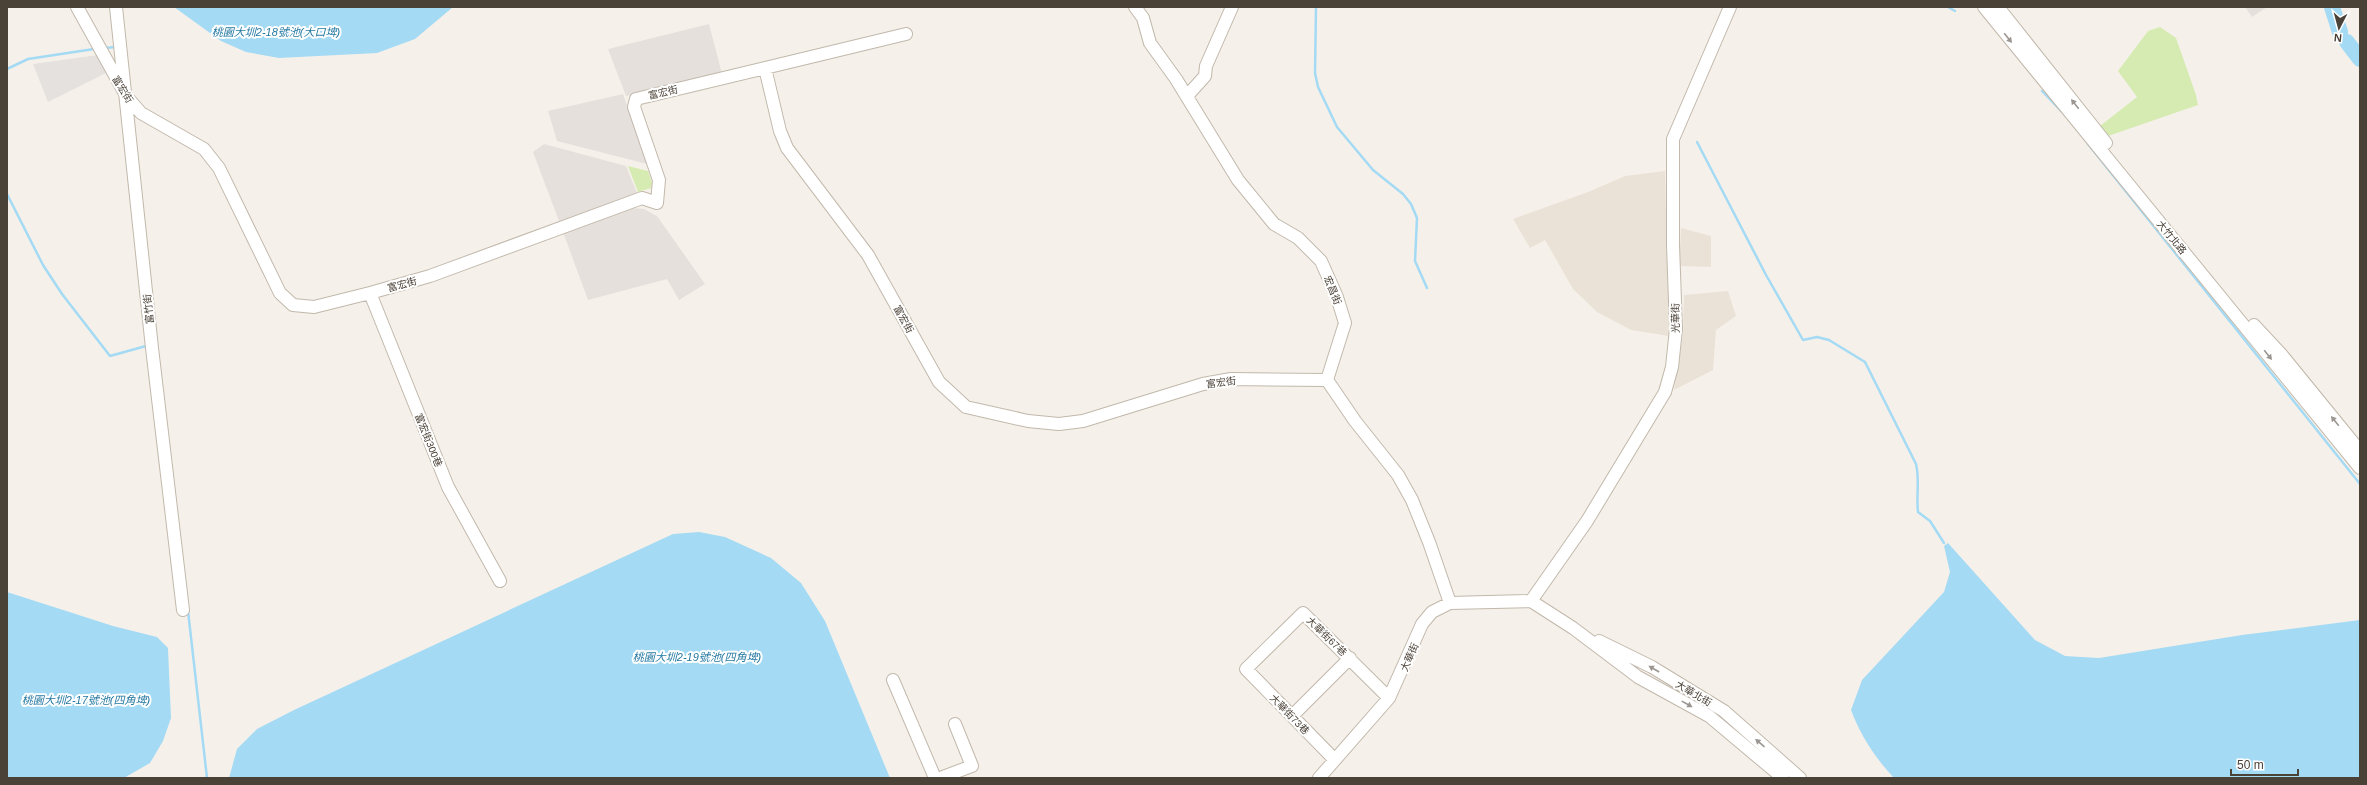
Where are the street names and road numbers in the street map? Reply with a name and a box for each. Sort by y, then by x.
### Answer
street label: 富宏街 [110,74,135,105]
street label: 富宏街 [647,84,679,101]
street label: 大竹北路 [2155,218,2188,256]
street label: 宏昌街 [1322,274,1343,306]
street label: 富宏街 [386,275,418,294]
street label: 富竹街 [141,293,156,324]
street label: 富宏街 [891,303,916,335]
street label: 光華街 [1670,303,1681,333]
street label: 富宏街 [1206,375,1237,390]
street label: 富宏街300巷 [413,412,444,469]
street label: 大華街67巷 [1304,615,1349,658]
street label: 大華街 [1399,641,1420,673]
street label: 大華北街 [1674,678,1714,708]
street label: 大華街73巷 [1268,692,1311,737]

